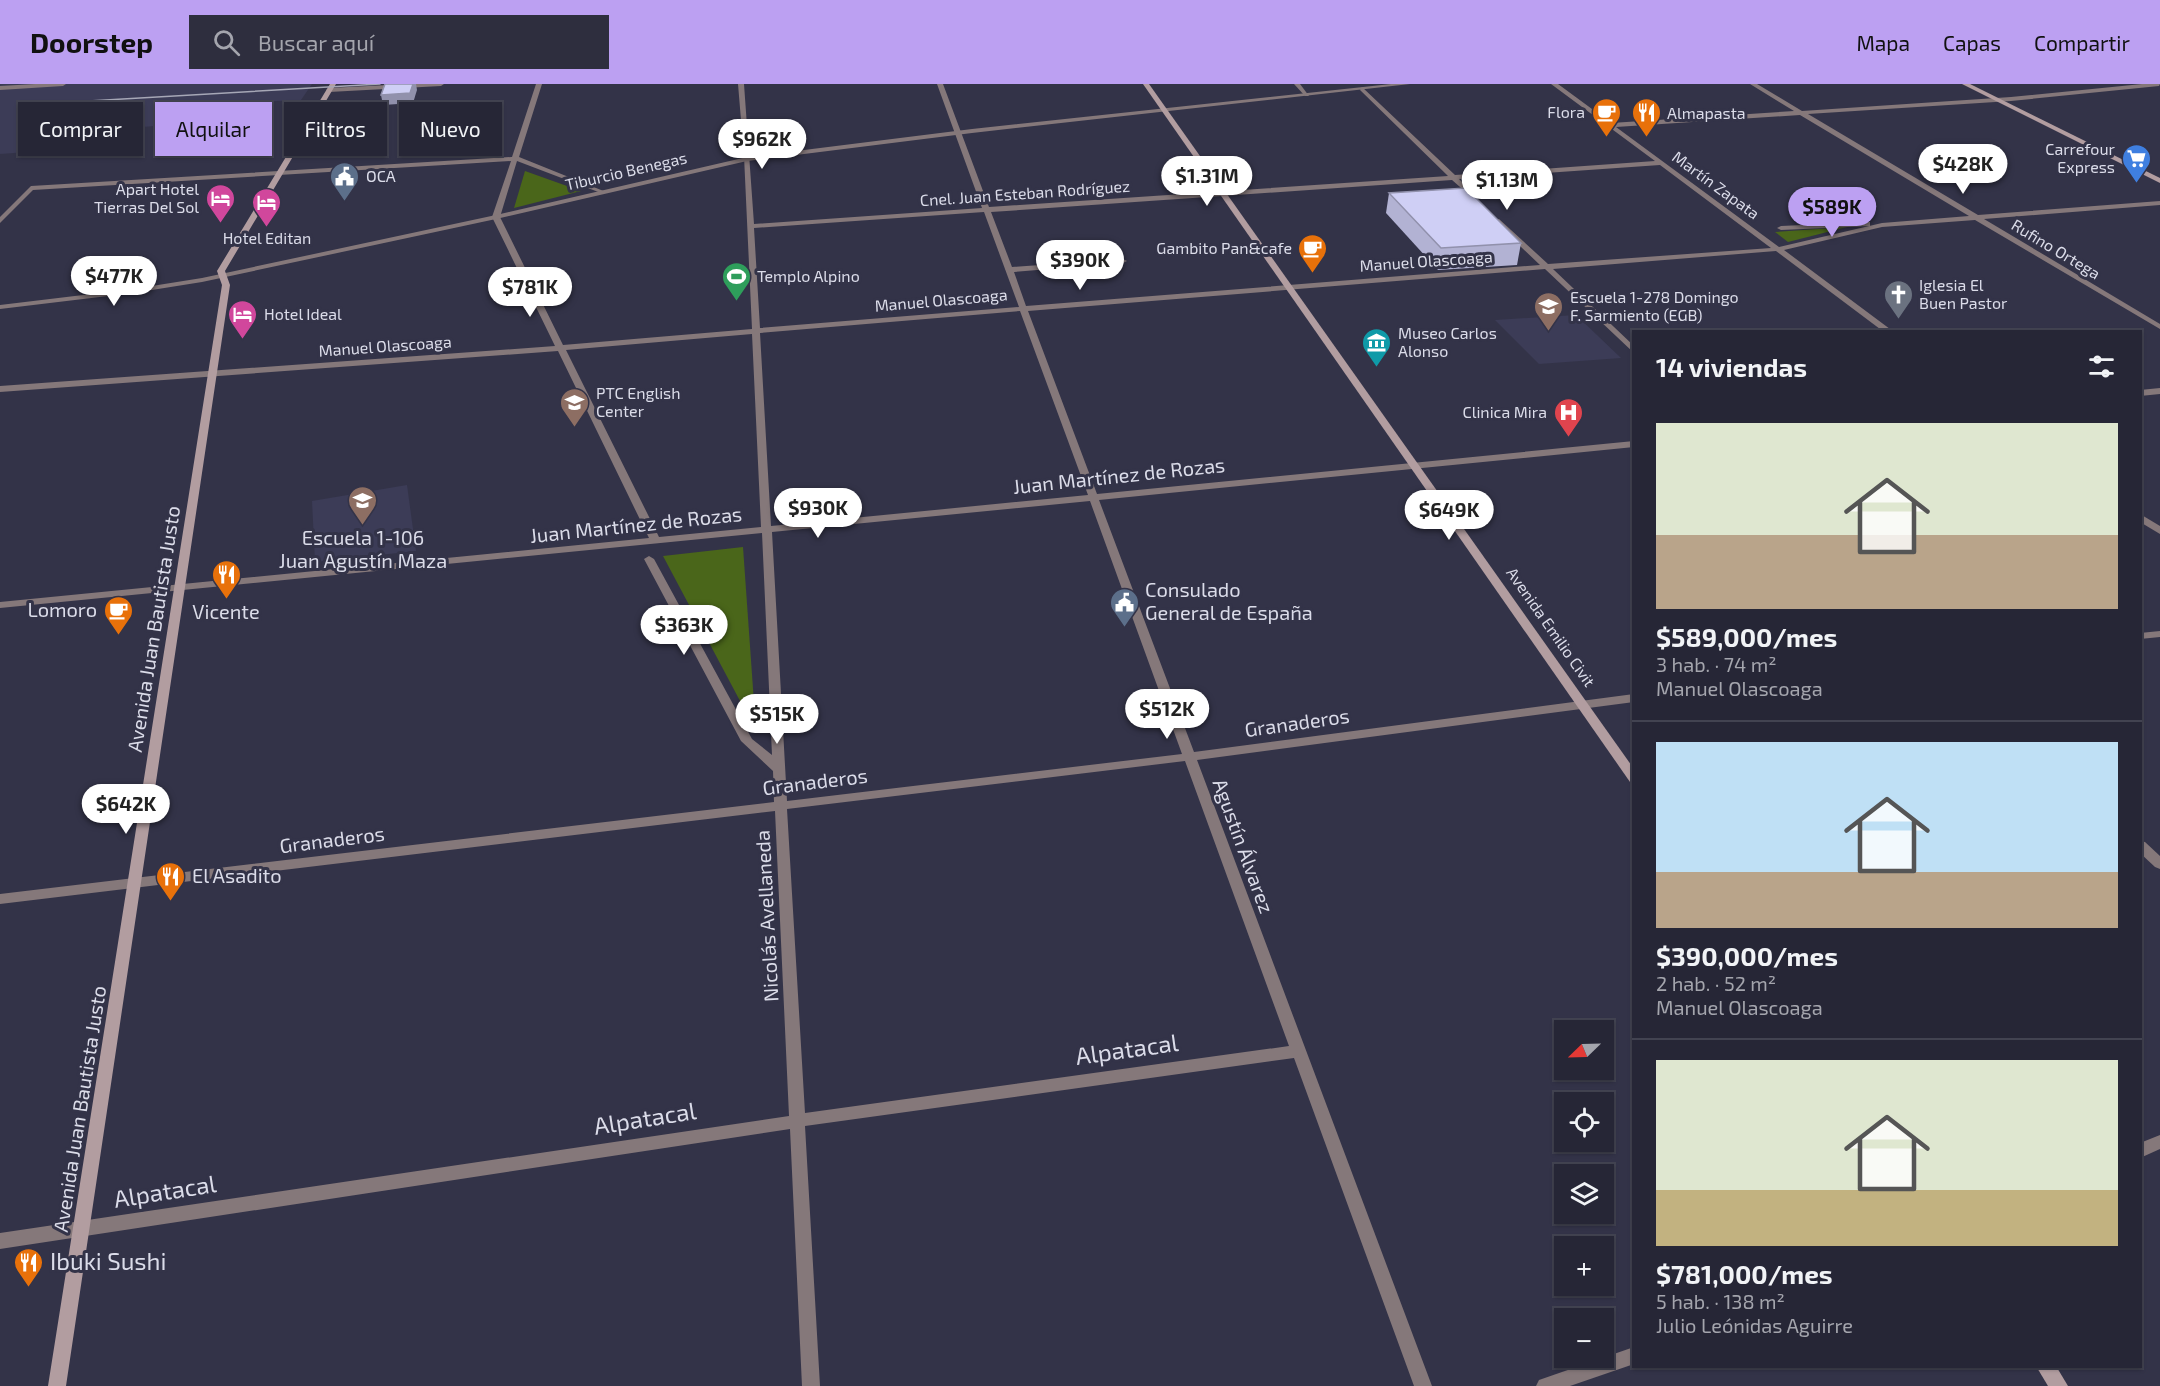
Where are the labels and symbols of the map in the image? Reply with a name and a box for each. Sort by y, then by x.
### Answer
cafe icon: Flora [1590,96,1622,138]
restaurant icon: Almapasta [1630,97,1662,139]
place label: Flora [1547,102,1585,121]
place label: Almapasta [1667,103,1746,122]
pin: $962K [720,119,804,170]
place label: Carrefour Express [2045,139,2116,176]
supermarket icon: Carrefour Express [2120,142,2152,184]
pin: $428K [1921,144,2005,195]
street label: Tiburcio Benegas [563,147,689,194]
street label: Martín Zapata [1669,147,1764,223]
pin: $1.31M [1158,156,1256,207]
public building icon: OCA [329,160,361,202]
pin: $1.13M [1458,160,1556,211]
place label: OCA [366,166,396,185]
street label: Cnel. Juan Esteban Rodríguez [919,176,1131,209]
place label: Apart Hotel Tierras Del Sol [94,179,199,216]
hotel icon: Apart Hotel Tierras Del Sol [204,182,236,224]
hotel icon: Hotel Editan [251,186,283,228]
pin: $589K [1790,187,1874,238]
street label: Rufino Ortega [2008,215,2104,282]
place label: Hotel Editan [223,228,311,247]
cafe icon: Gambito Pan&cafe [1297,232,1329,274]
place label: Gambito Pan&cafe [1156,238,1292,257]
pin: $390K [1038,240,1122,291]
street label: Manuel Olascoaga [1359,246,1493,275]
pin: $477K [72,256,156,307]
sports icon: Templo Alpino [720,260,752,302]
place label: Templo Alpino [757,266,860,285]
pin: $781K [488,267,572,318]
place label: Iglesia El Buen Pastor [1919,275,2008,312]
church icon: Iglesia El Buen Pastor [1882,278,1914,320]
street label: Manuel Olascoaga [874,284,1008,315]
place label: Escuela 1-278 Domingo F. Sarmiento (EGB) [1570,287,1739,324]
school or university icon: Escuela 1-278 Domingo F. Sarmiento (EGB) [1533,290,1565,332]
hotel icon: Hotel Ideal [227,298,259,340]
place label: Hotel Ideal [264,304,342,323]
place label: Museo Carlos Alonso [1398,323,1497,360]
museum icon: Museo Carlos Alonso [1361,326,1393,368]
street label: Manuel Olascoaga [318,331,452,360]
place label: PTC English Center [596,383,681,420]
school or university icon: PTC English Center [559,386,591,428]
hospital icon: Clinica Mira [1552,396,1584,438]
place label: Clinica Mira [1463,402,1547,421]
street label: Juan Martínez de Rozas [1012,452,1226,498]
school or university icon: Escuela 1-106 Juan Agustín Maza [347,484,379,526]
pin: $930K [776,488,860,539]
pin: $649K [1407,490,1491,541]
street label: Juan Martínez de Rozas [529,501,743,547]
street label: Avenida Juan Bautista Justo [122,504,184,754]
place label: Escuela 1-106 Juan Agustín Maza [279,525,447,572]
restaurant icon: Vicente [210,558,242,600]
street label: Avenida Emilio Civit [1503,563,1600,690]
place label: Consulado General de España [1145,577,1313,624]
public building icon: Consulado General de España [1108,586,1140,628]
cafe icon: Lomoro [102,594,134,636]
place label: Lomoro [27,597,97,621]
place label: Vicente [192,599,260,623]
pin: $363K [642,605,726,656]
pin: $512K [1125,689,1209,740]
pin: $515K [735,694,819,745]
street label: Granaderos [1243,703,1351,741]
street label: Granaderos [761,763,869,799]
street label: Agustín Álvarez [1208,775,1279,916]
pin: $642K [84,784,168,835]
street label: Granaderos [278,821,386,857]
street label: Nicolás Avellaneda [750,830,782,1003]
restaurant icon: El Asadito [155,860,187,902]
place label: El Asadito [192,863,282,887]
street label: Avenida Juan Bautista Justo [48,984,110,1234]
north arrow [1554,1020,1614,1080]
street label: Alpatacal [1074,1027,1180,1070]
street label: Alpatacal [591,1095,698,1140]
street label: Alpatacal [111,1168,218,1213]
restaurant icon: Ibuki Sushi [13,1246,45,1288]
place label: Ibuki Sushi [50,1246,166,1275]

